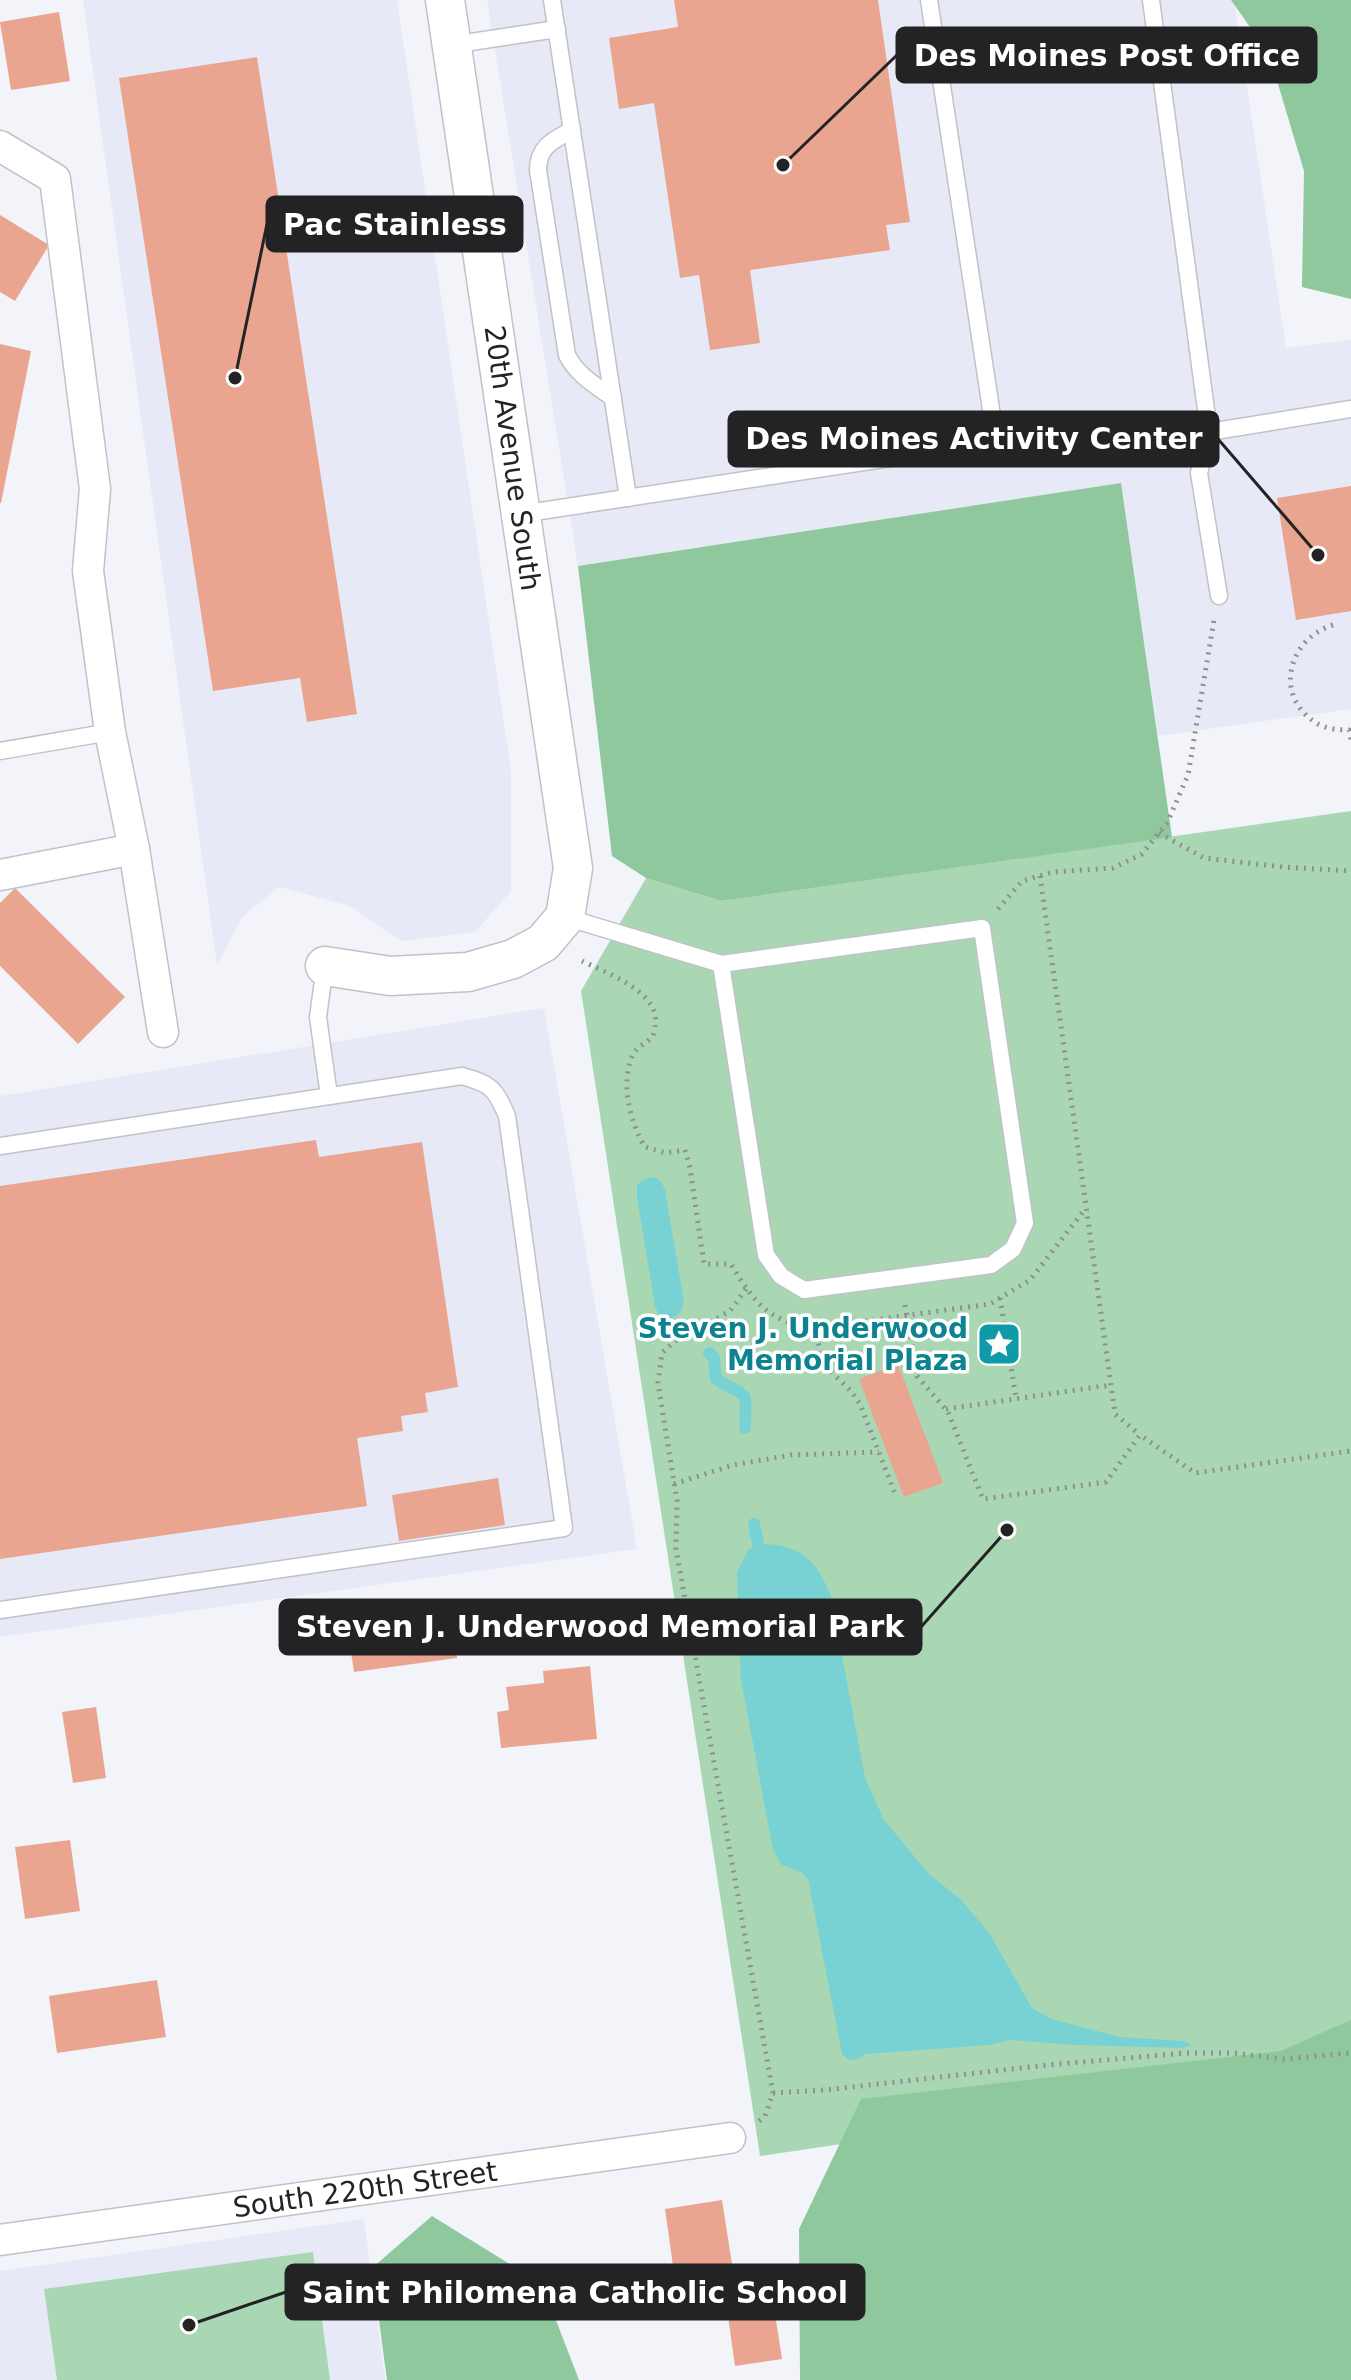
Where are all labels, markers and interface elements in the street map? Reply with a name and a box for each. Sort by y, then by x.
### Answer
callout: Des Moines Post Office [897,28,1316,82]
text: Des Moines Post Office [914,38,1300,73]
callout: Pac Stainless [267,197,522,251]
text: Pac Stainless [283,207,507,242]
street label: 20th Avenue South [478,323,547,593]
callout: Des Moines Activity Center [729,412,1218,466]
text: Des Moines Activity Center [745,421,1203,456]
place label: Steven J. Underwood Memorial Plaza [638,1312,968,1377]
place icon: Steven J. Underwood Memorial Plaza [975,1320,1023,1368]
callout: Steven J. Underwood Memorial Park [280,1600,921,1654]
text: Steven J. Underwood Memorial Park [296,1609,905,1644]
street label: South 220th Street [231,2155,499,2224]
callout: Saint Philomena Catholic School [286,2265,864,2319]
text: Saint Philomena Catholic School [302,2275,848,2310]

